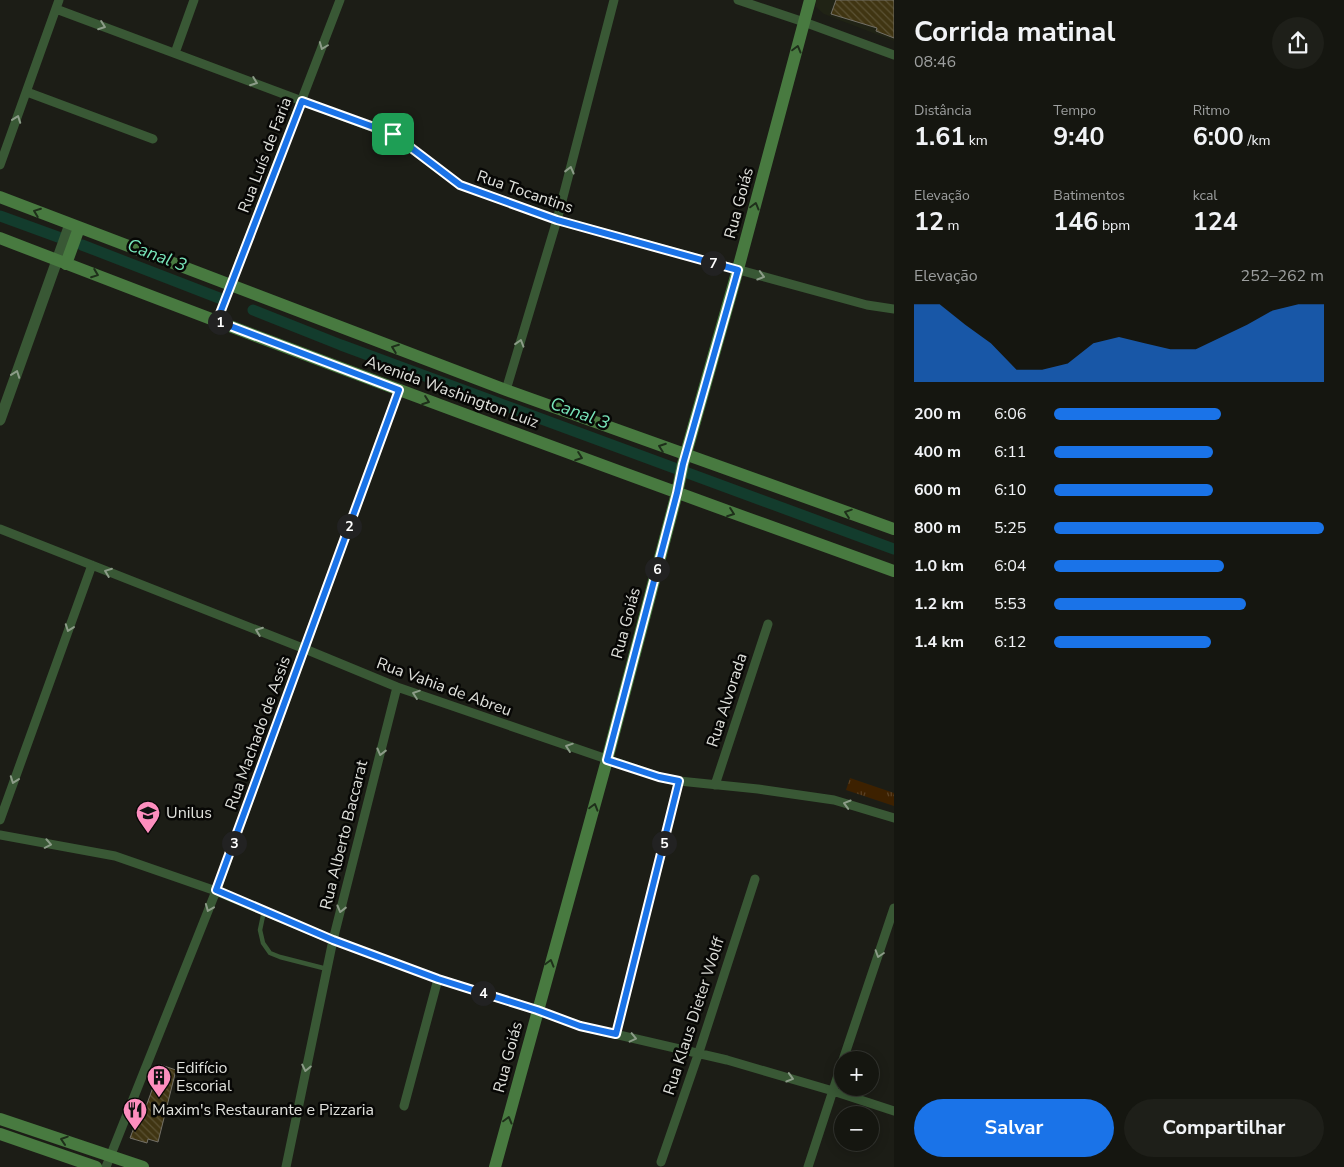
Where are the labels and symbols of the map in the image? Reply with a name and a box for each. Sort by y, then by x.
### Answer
one-way arrow [97,20,105,30]
one-way arrow [319,41,329,49]
one-way arrow [791,45,802,54]
one-way arrow [249,76,258,87]
street label: Rua Luís de Faria [233,94,297,216]
pin [372,113,414,155]
one-way arrow [11,115,21,124]
street label: Rua Tocantins [474,165,576,219]
street label: Rua Goiás [719,165,759,241]
one-way arrow [564,166,575,175]
one-way arrow [749,202,760,211]
one-way arrow [33,208,42,218]
water label: Canal 3 [124,233,190,277]
pin: 7 [700,250,726,276]
one-way arrow [90,269,98,279]
one-way arrow [757,270,766,281]
pin: 1 [208,310,232,334]
one-way arrow [515,340,525,348]
one-way arrow [391,343,400,354]
street label: Avenida Washington Luiz [362,350,542,434]
one-way arrow [10,370,20,379]
water label: Canal 3 [547,391,613,435]
one-way arrow [422,395,430,405]
one-way arrow [658,443,667,453]
one-way arrow [574,451,583,461]
one-way arrow [727,507,735,517]
one-way arrow [844,509,853,519]
pin: 2 [336,514,362,538]
pin: 6 [644,556,670,582]
one-way arrow [104,567,113,578]
street label: Rua Goiás [606,585,646,661]
one-way arrow [65,623,75,631]
one-way arrow [255,627,264,637]
street label: Rua Alvorada [701,650,753,750]
street label: Rua Vahia de Abreu [373,652,515,722]
street label: Rua Machado de Assis [220,653,296,813]
one-way arrow [412,690,420,700]
one-way arrow [566,743,574,753]
one-way arrow [376,747,387,756]
street label: Rua Alberto Baccarat [315,758,373,912]
one-way arrow [10,776,20,784]
one-way arrow [843,799,852,810]
school or university icon: Unilus [135,800,161,834]
place label: Unilus [166,802,212,824]
one-way arrow [588,802,599,811]
pin: 3 [222,830,246,856]
pin: 5 [652,830,676,856]
one-way arrow [43,838,52,848]
one-way arrow [205,903,216,912]
one-way arrow [336,905,347,913]
street label: Rua Klaus Dieter Wolff [658,934,730,1098]
one-way arrow [874,949,884,958]
one-way arrow [545,960,555,968]
pin: 4 [470,980,496,1006]
street label: Rua Goiás [488,1019,528,1095]
one-way arrow [628,1032,637,1043]
place label: Edifício Escorial [176,1057,232,1097]
one-way arrow [301,1063,312,1072]
building icon: Edifício Escorial [146,1064,172,1098]
one-way arrow [786,1072,794,1083]
restaurant icon: Maxim's Restaurante e Pizzaria [122,1097,148,1131]
place label: Maxim's Restaurante e Pizzaria [152,1099,374,1121]
one-way arrow [502,1116,512,1124]
one-way arrow [60,1136,68,1146]

